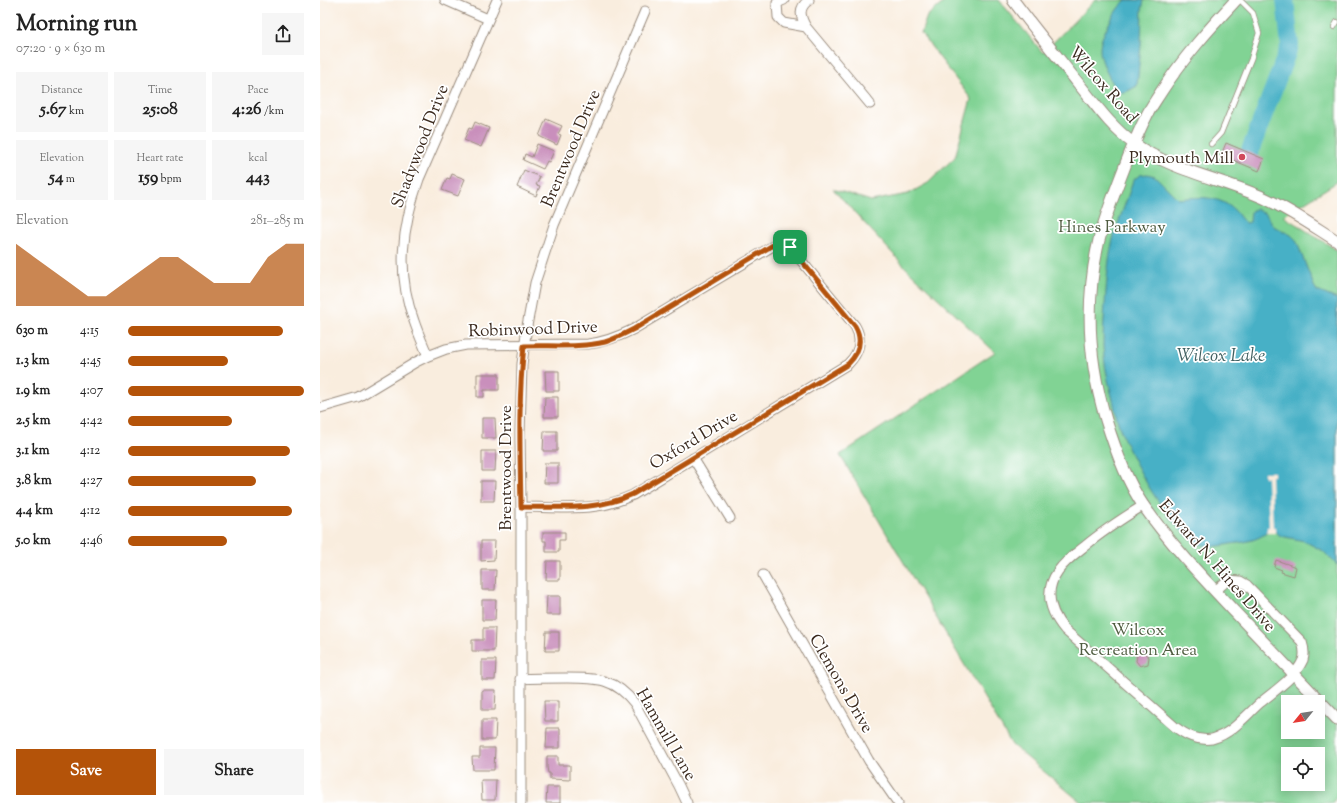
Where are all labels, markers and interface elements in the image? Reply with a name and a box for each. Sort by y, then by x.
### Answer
text: Morning run [16,9,138,41]
button: share [262,13,304,55]
text: 07:20 · 9 × 630 m [16,40,105,58]
street label: Wilcox Road [1062,41,1143,129]
street label: Shadywood Drive [386,81,455,212]
text: Distance [41,82,83,98]
text: Time [148,82,172,98]
text: Pace [247,82,269,98]
street label: Brentwood Drive [536,86,607,211]
text: 5.67 [40,98,67,122]
text: 25:08 [142,98,178,122]
text: 4:26 [232,98,262,122]
text: km [67,103,84,119]
text: /km [262,103,284,119]
place label: Plymouth Mill [1129,147,1234,171]
text: Elevation [40,150,84,166]
text: Heart rate [137,150,183,166]
text: kcal [249,150,267,166]
marker: Plymouth Mill [1237,152,1247,162]
text: 54 [49,166,63,190]
text: 159 [138,166,158,190]
text: 443 [246,166,270,190]
text: m [63,171,75,187]
text: bpm [158,171,182,187]
text: Elevation [16,212,69,230]
text: 281–285 m [250,212,304,230]
park label: Hines Parkway [1058,216,1166,240]
pin [773,230,807,264]
icon: arrive [779,236,801,258]
street label: Robinwood Drive [468,316,598,344]
text: 630 m [16,322,48,340]
text: 4:15 [80,322,99,340]
water label: Wilcox Lake [1177,344,1265,370]
text: 1.3 km [16,352,50,370]
text: 4:45 [80,352,101,370]
text: 1.9 km [16,382,50,400]
text: 4:07 [80,382,103,400]
street label: Brentwood Drive [495,405,519,531]
street label: Oxford Drive [645,405,743,477]
text: 2.5 km [16,412,50,430]
text: 4:42 [80,412,103,430]
text: 3.1 km [16,442,50,460]
text: 4:12 [80,442,100,460]
text: 3.8 km [16,472,52,490]
text: 4:27 [80,472,103,490]
street label: Edward N. Hines Drive [1152,495,1281,638]
text: 4.4 km [16,502,53,520]
text: 4:12 [80,502,100,520]
text: 5.0 km [16,532,51,550]
text: 4:46 [80,532,103,550]
park label: Wilcox Recreation Area [1079,619,1197,663]
street label: Clemons Drive [802,630,878,738]
street label: Hammill Lane [629,684,702,786]
north arrow [1281,695,1325,739]
map controls [1281,695,1325,791]
button: locate [1281,747,1325,791]
button: Save [16,749,156,795]
button: Share [164,749,304,795]

